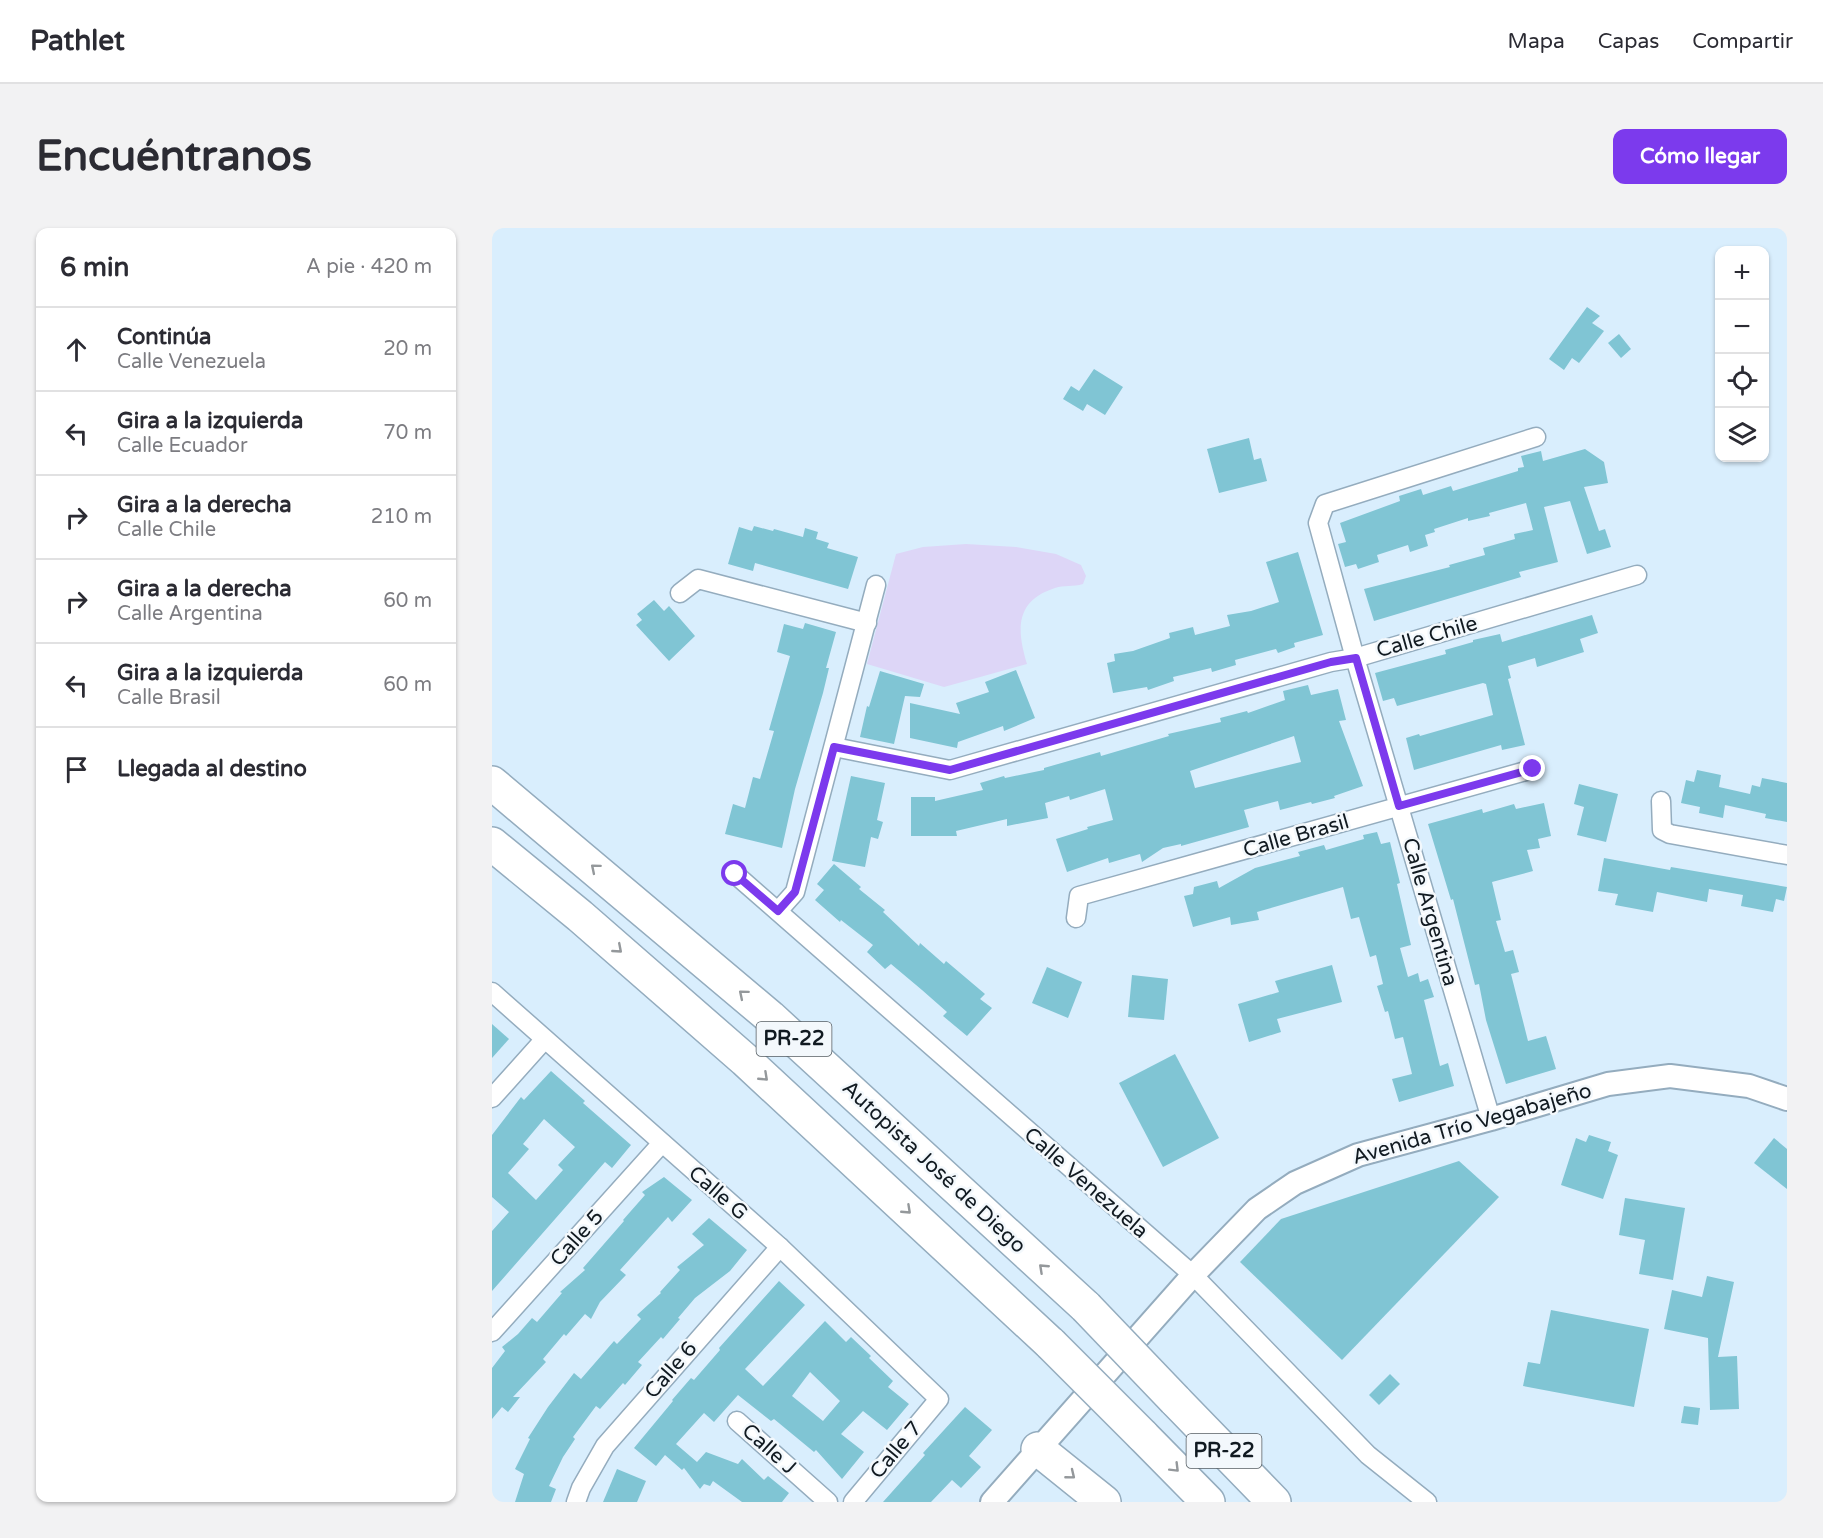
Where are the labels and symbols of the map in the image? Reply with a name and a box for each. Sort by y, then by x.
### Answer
street label: Calle Chile [1374,611,1481,663]
route end [1519,755,1545,781]
street label: Calle Brasil [1240,809,1352,863]
street label: Calle Argentina [1397,835,1463,989]
route start [721,860,747,886]
one-way arrow [591,865,602,876]
one-way arrow [611,942,622,953]
one-way arrow [739,991,750,1002]
road number: PR-22 [756,1022,832,1056]
one-way arrow [758,1070,768,1081]
street label: Autopista José de Diego [837,1075,1031,1259]
street label: Avenida Trío Vegabajeño [1350,1078,1594,1170]
street label: Calle Venezuela [1019,1122,1153,1244]
street label: Calle G [683,1161,753,1225]
one-way arrow [900,1203,911,1214]
street label: Calle 5 [545,1205,609,1271]
one-way arrow [1039,1264,1050,1275]
street label: Calle 6 [639,1336,703,1404]
street label: Calle 7 [865,1416,927,1484]
street label: Calle J [737,1418,801,1480]
road number: PR-22 [1186,1434,1262,1468]
one-way arrow [1167,1461,1178,1472]
one-way arrow [1064,1468,1075,1479]

